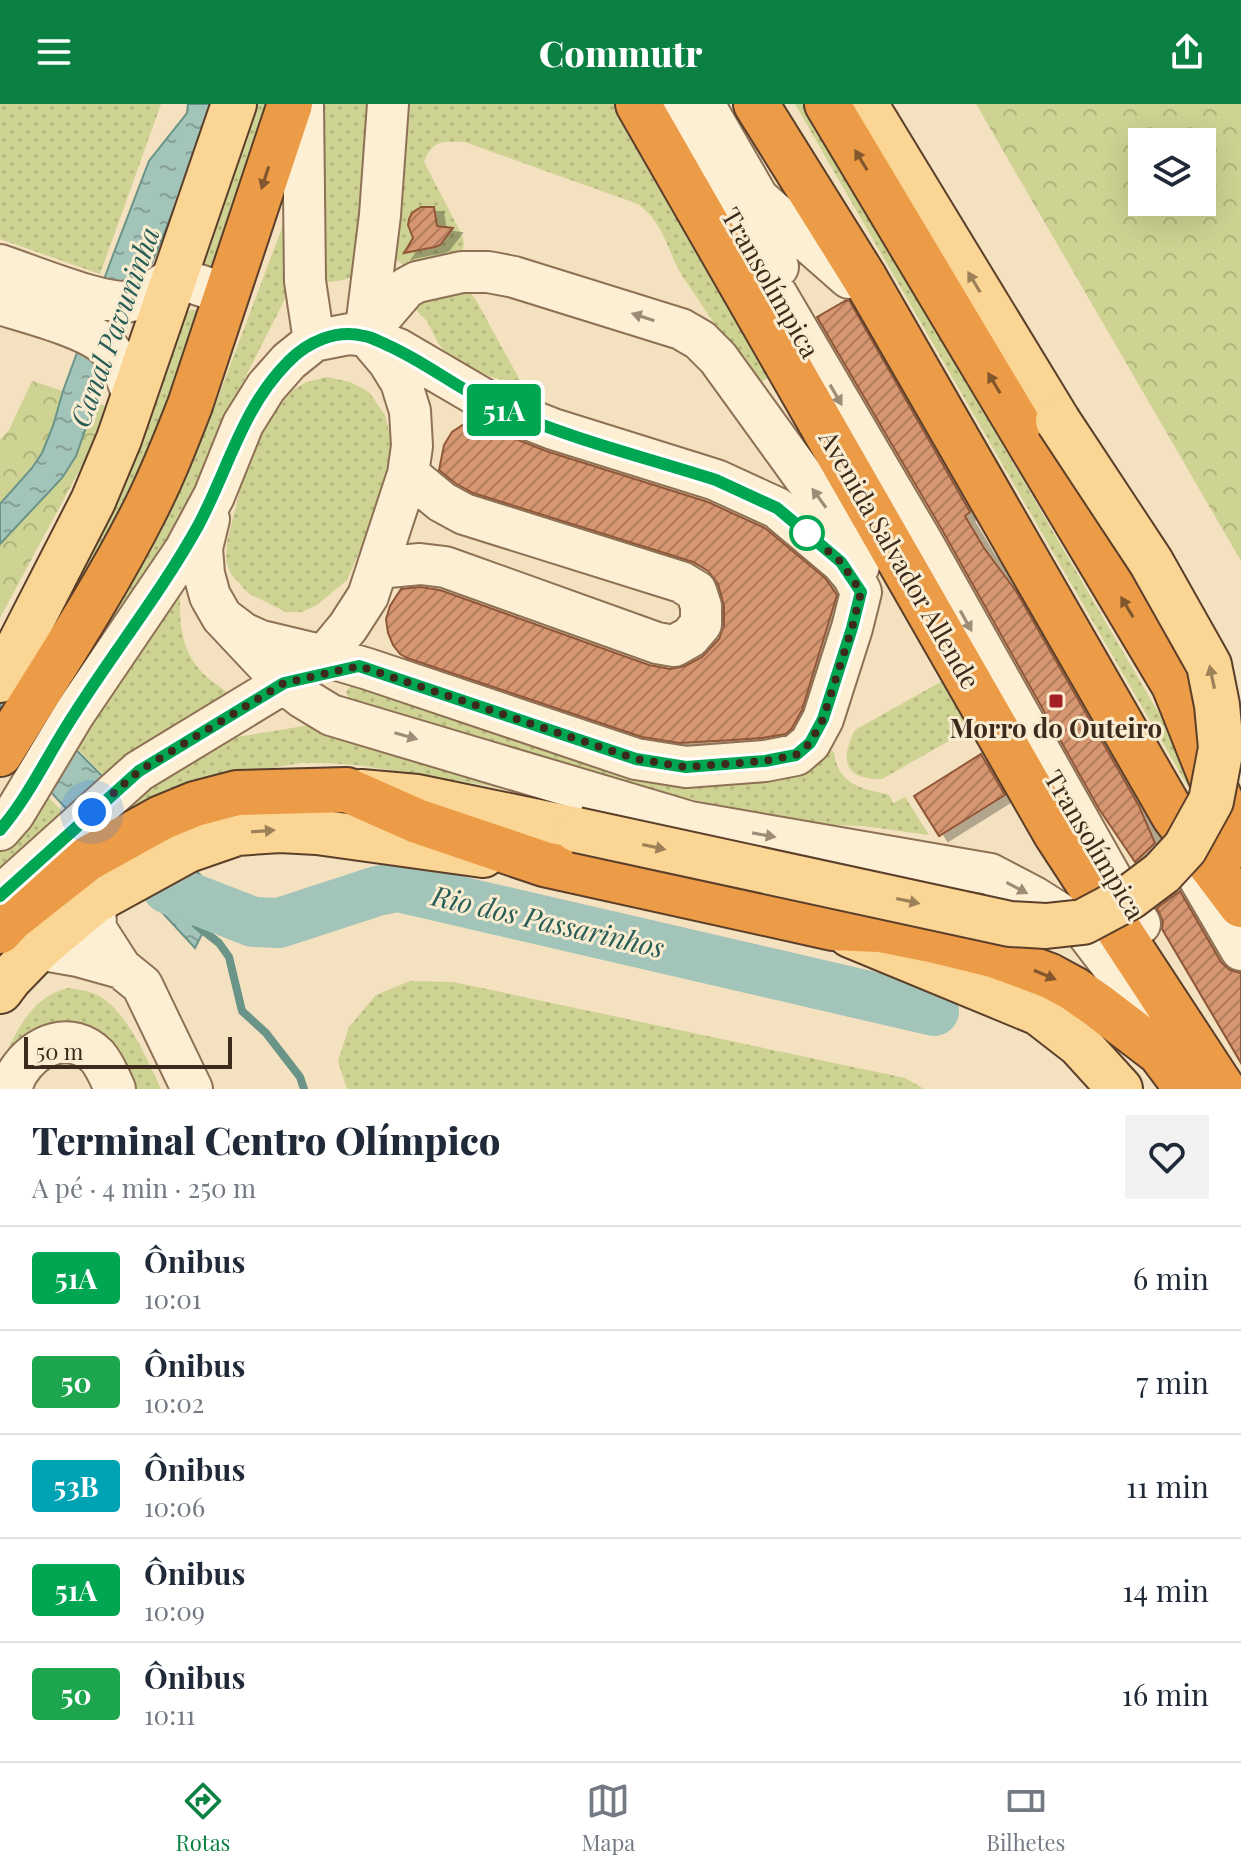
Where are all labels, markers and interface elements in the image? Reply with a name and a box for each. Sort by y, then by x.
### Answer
text: Commutr [539,28,702,76]
icon: menu [32,30,76,74]
icon: share [1165,30,1209,74]
map controls [1128,128,1216,216]
button: layers [1128,128,1216,216]
one-way arrow [854,149,868,171]
one-way arrow [258,166,271,190]
street label: Transolímpica [714,201,829,364]
water label: Canal Pavuninha [60,221,167,432]
one-way arrow [967,271,982,294]
one-way arrow [630,311,654,323]
one-way arrow [987,372,1001,394]
line badge: 51A [458,384,550,436]
one-way arrow [829,384,843,406]
text: 51A [483,391,525,428]
street label: Avenida Salvador Allende [811,423,989,695]
one-way arrow [812,487,827,508]
unlabelled marker [790,516,824,550]
one-way arrow [1120,596,1134,618]
one-way arrow [959,609,972,632]
one-way arrow [1205,665,1217,690]
marker: Morro do Outeiro [1047,692,1065,710]
place label: Morro do Outeiro [950,710,1162,745]
one-way arrow [394,730,418,743]
street label: Transolímpica [1037,763,1154,925]
your location [72,792,112,832]
one-way arrow [251,824,276,837]
one-way arrow [752,829,777,842]
one-way arrow [641,841,666,853]
water label: Rio dos Passarinhos [428,876,668,965]
one-way arrow [1006,881,1028,895]
one-way arrow [896,895,921,908]
one-way arrow [1033,969,1057,982]
scale bar [24,1033,232,1069]
text: 50 m [36,1036,83,1066]
text: Terminal Centro Olímpico [32,1114,500,1165]
button: heart [1125,1115,1209,1199]
text: A pé · 4 min · 250 m [32,1170,256,1205]
text: Ônibus [144,1241,245,1281]
text: 6 min [1133,1258,1209,1298]
text: 51A [55,1259,97,1296]
text: 10:01 [144,1281,201,1316]
text: Ônibus [144,1345,245,1385]
text: 7 min [1136,1362,1209,1402]
text: 50 [61,1363,91,1400]
text: 10:02 [144,1385,204,1420]
text: Ônibus [144,1449,245,1489]
text: 11 min [1126,1466,1209,1506]
text: 53B [53,1467,99,1504]
text: 10:06 [144,1489,205,1524]
text: Ônibus [144,1553,245,1593]
text: 14 min [1122,1570,1209,1610]
text: 51A [55,1571,97,1608]
text: 10:09 [144,1593,205,1628]
text: Ônibus [144,1657,245,1697]
text: 16 min [1122,1674,1209,1714]
text: 50 [61,1675,91,1712]
text: 10:11 [144,1697,195,1732]
tab: Rotas [176,1779,230,1857]
tab: Mapa [581,1779,635,1857]
tab: Bilhetes [986,1779,1065,1857]

